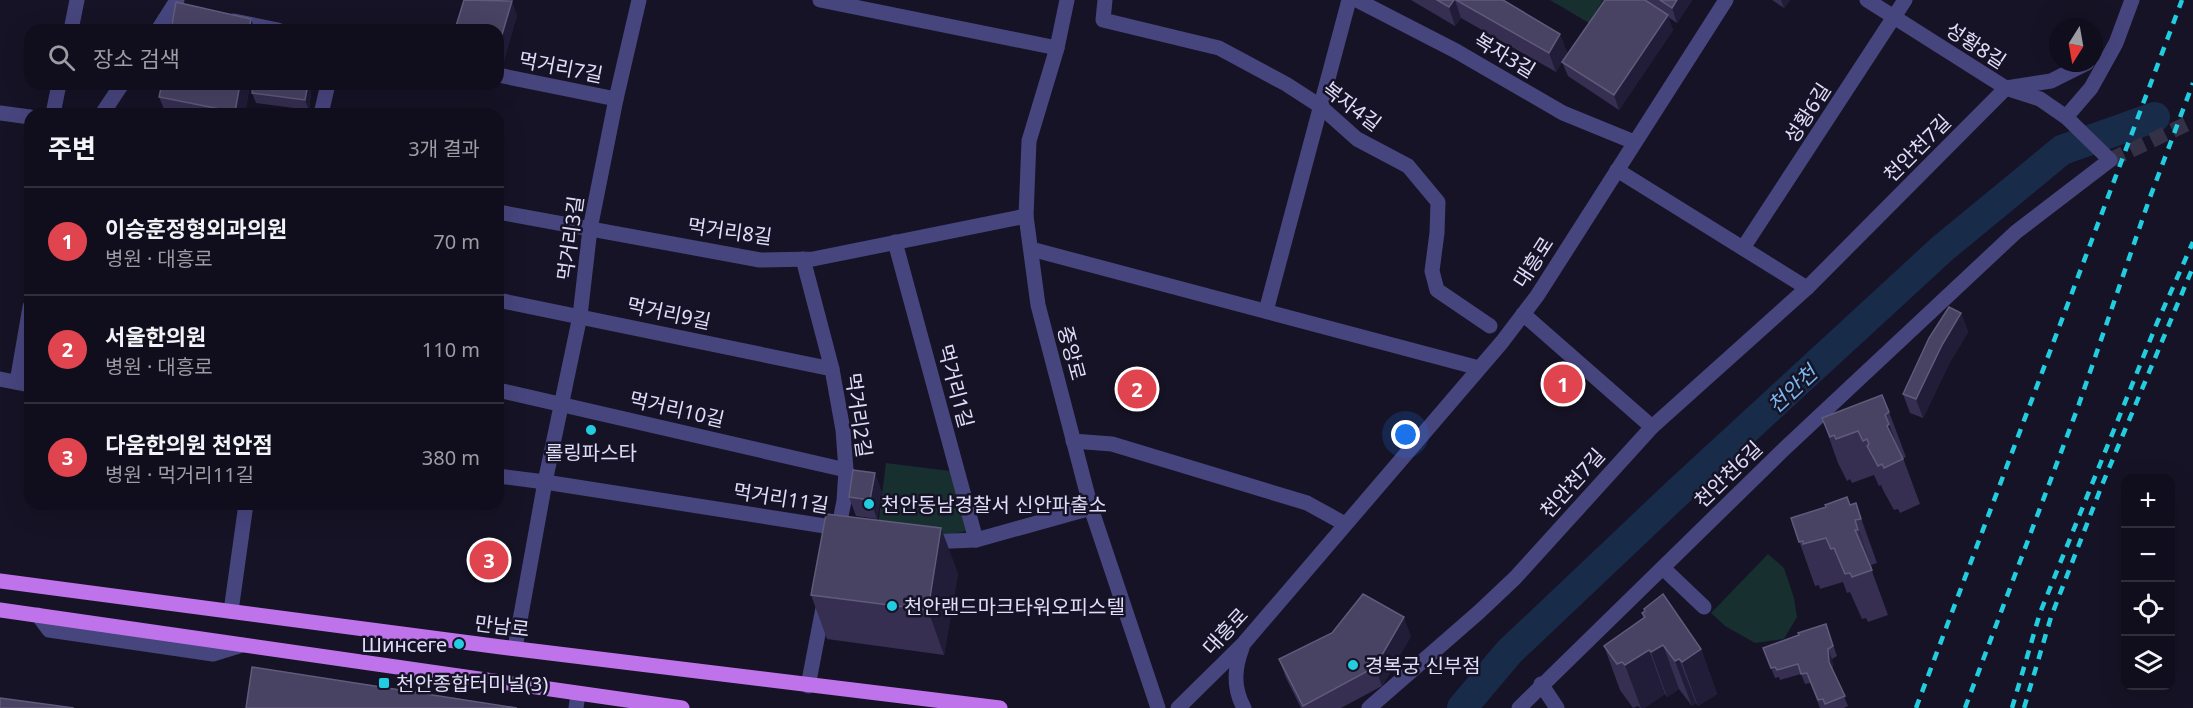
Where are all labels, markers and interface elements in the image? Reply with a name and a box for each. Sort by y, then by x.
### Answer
street label: 성황8길 [1941,16,2011,74]
north arrow [2049,18,2103,72]
search box [24,24,504,90]
street label: 복자3길 [1469,26,1541,84]
icon: search [45,41,78,74]
text: 장소 검색 [93,43,180,73]
street label: 먹거리7길 [517,46,605,88]
street label: 복자4길 [1317,75,1387,137]
street label: 성황6길 [1778,78,1836,148]
street label: 천안천7길 [1877,108,1957,188]
text: 주변 [48,130,96,166]
text: 3개 결과 [408,135,480,162]
street label: 먹거리3길 [551,194,589,282]
street label: 먹거리8길 [686,212,774,250]
text: 이승훈정형외과의원 [105,213,287,243]
text: 1 [62,228,73,255]
text: 70 m [433,228,480,255]
street label: 대흥로 [1507,231,1559,293]
text: 병원 · 대흥로 [105,245,213,272]
street label: 먹거리9길 [625,291,713,335]
text: 서울한의원 [105,321,206,351]
street label: 중앙로 [1052,323,1092,383]
text: 2 [62,336,73,363]
text: 110 m [422,336,480,363]
street label: 먹거리1길 [932,341,980,431]
text: 병원 · 대흥로 [105,353,213,380]
water label: 천안천 [1761,357,1825,419]
pin: 1 [1544,362,1582,406]
pin: 2 [1118,366,1156,412]
street label: 먹거리2길 [840,371,878,459]
street label: 먹거리10길 [627,385,727,433]
your location [1391,420,1420,449]
marker: 롤링파스타 [584,423,598,437]
text: 다움한의원 천안점 [105,429,273,459]
street label: 천안천6길 [1688,435,1768,513]
place label: 롤링파스타 [545,439,637,466]
street label: 천안천7길 [1534,442,1610,524]
text: 3 [62,444,73,471]
text: 380 m [422,444,480,471]
text: 병원 · 먹거리11길 [105,461,254,488]
map controls [2121,474,2175,690]
button: + [2121,474,2175,528]
street label: 먹거리11길 [731,477,831,519]
place label: 천안동남경찰서 신안파출소 [881,491,1107,518]
marker: 천안동남경찰서 신안파출소 [862,497,876,511]
button: − [2121,528,2175,582]
pin: 3 [470,538,508,582]
button: locate [2121,582,2175,636]
place label: 천안랜드마크타워오피스텔 [904,593,1125,620]
marker: 천안랜드마크타워오피스텔 [885,599,899,613]
street label: 대흥로 [1196,602,1254,660]
street label: 만남로 [473,609,531,643]
place label: Шинсеге [361,631,447,658]
button: layers [2121,636,2175,690]
marker: Шинсеге [452,637,466,651]
place label: 경복궁 신부점 [1365,652,1481,679]
marker: 경복궁 신부점 [1346,658,1360,672]
place label: 천안종합터미널(3) [396,670,548,697]
marker: 천안종합터미널(3) [377,676,391,690]

